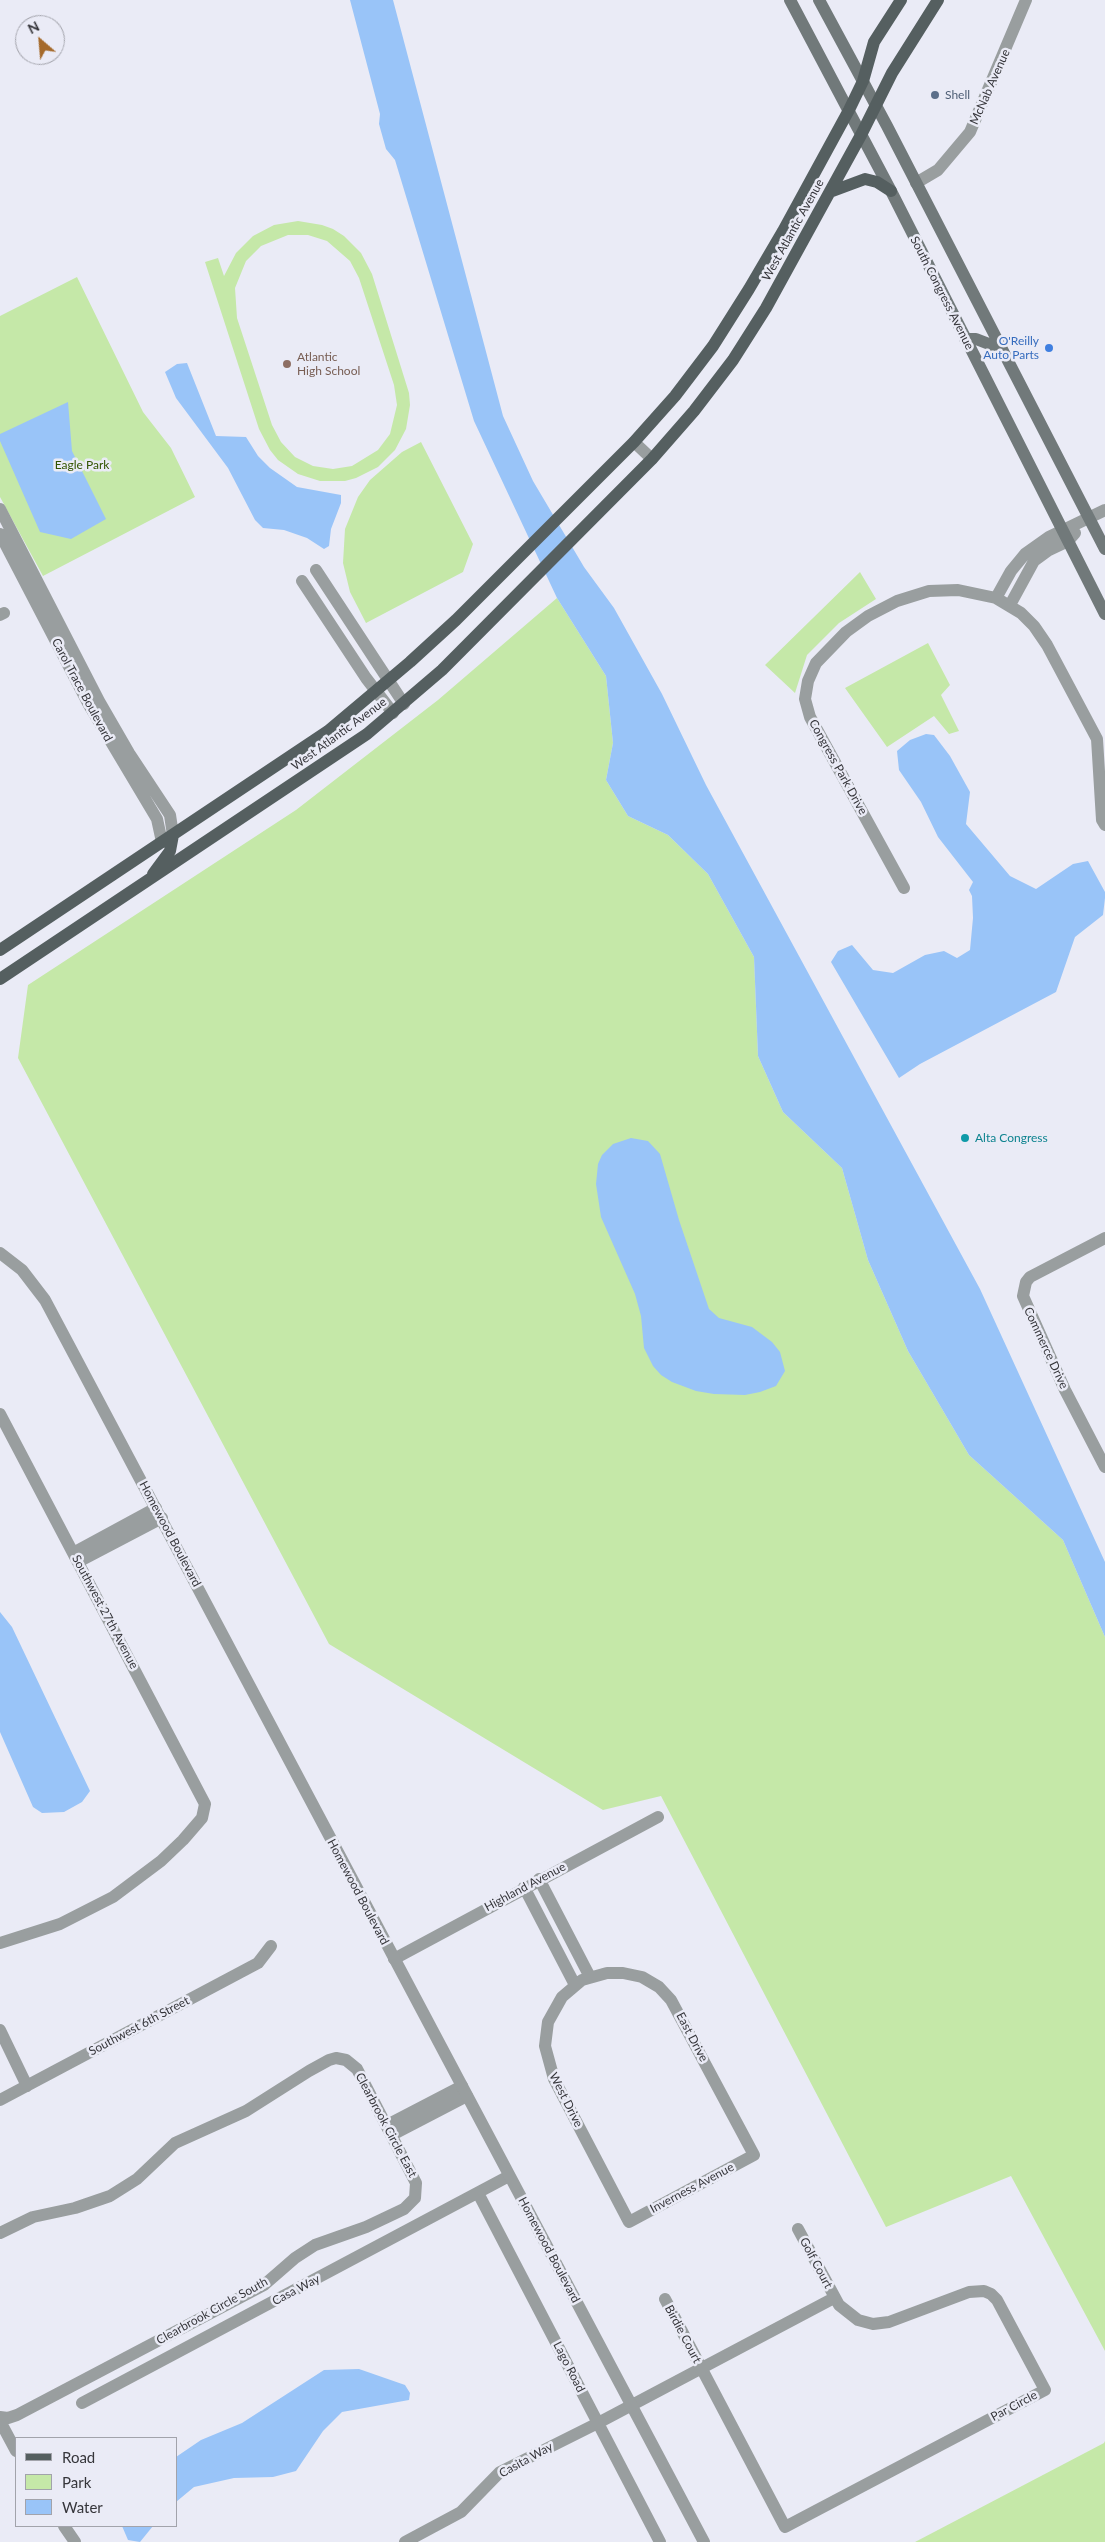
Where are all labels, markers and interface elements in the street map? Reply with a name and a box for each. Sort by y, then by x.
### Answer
north arrow [15,15,65,65]
text: N [25,17,42,37]
street label: McNab Avenue [967,47,1013,127]
place label: Shell [945,88,970,102]
marker: Shell [929,89,941,101]
street label: West Atlantic Avenue [759,177,827,283]
street label: South Congress Avenue [907,234,977,352]
place label: O'Reilly Auto Parts [983,334,1039,362]
marker: O'Reilly Auto Parts [1043,342,1055,354]
place label: Atlantic High School [297,350,360,378]
marker: Atlantic High School [281,358,293,370]
park label: Eagle Park [55,458,109,472]
street label: Carol Trace Boulevard [49,636,115,744]
street label: West Atlantic Avenue [289,695,389,773]
street label: Congress Park Drive [806,717,870,817]
place label: Alta Congress [975,1131,1048,1145]
marker: Alta Congress [959,1132,971,1144]
street label: Commerce Drive [1021,1305,1071,1391]
street label: Homewood Boulevard [136,1479,204,1589]
street label: Southwest 27th Avenue [69,1553,141,1671]
street label: Homewood Boulevard [324,1837,392,1947]
street label: Highland Avenue [482,1860,568,1914]
street label: Southwest 6th Street [86,1993,192,2059]
street label: East Drive [673,2010,711,2064]
street label: Clearbrook Circle East [352,2070,420,2180]
street label: West Drive [546,2070,586,2130]
street label: Inverness Avenue [648,2160,736,2216]
street label: Homewood Boulevard [515,2195,583,2305]
street label: Golf Court [797,2235,835,2291]
street label: Casa Way [270,2271,322,2309]
street label: Clearbrook Circle South [154,2274,270,2348]
street label: Birdie Court [662,2302,704,2366]
street label: Lago Road [550,2339,588,2395]
street label: Par Circle [988,2388,1040,2424]
legend [15,2437,178,2527]
street label: Casita Way [497,2439,555,2481]
text: Road [62,2448,95,2466]
text: Park [62,2473,91,2491]
text: Water [62,2498,103,2516]

